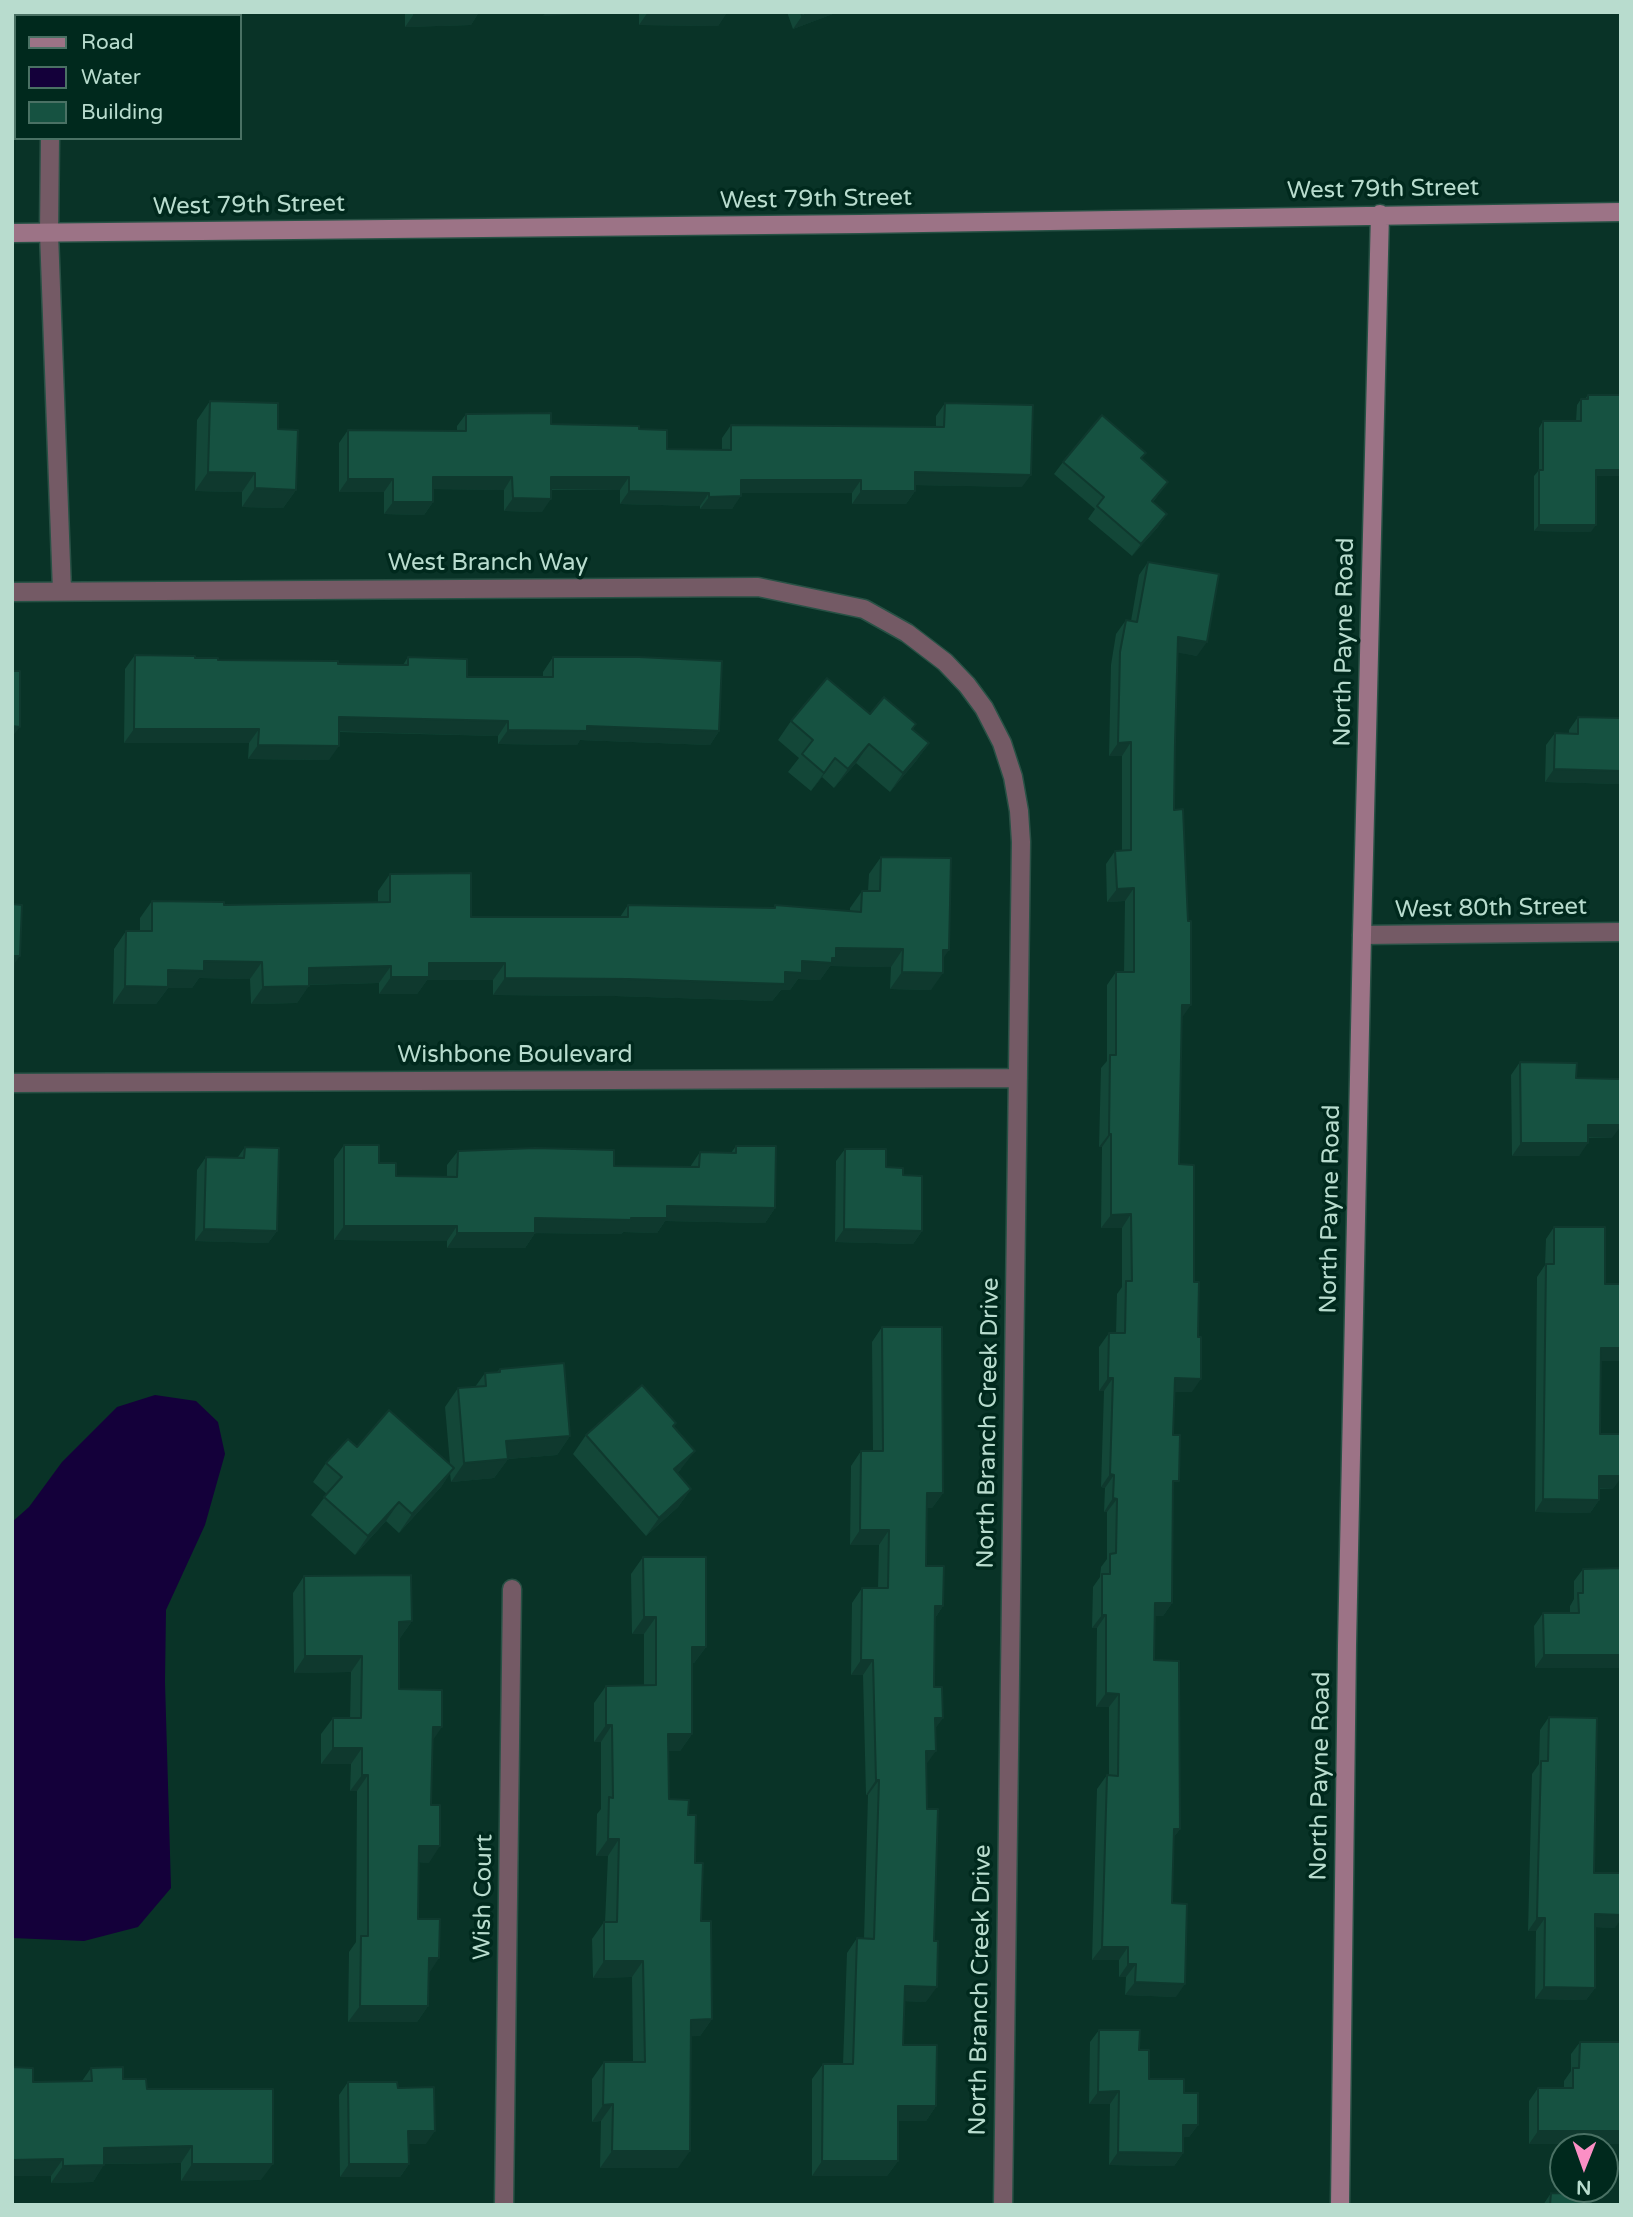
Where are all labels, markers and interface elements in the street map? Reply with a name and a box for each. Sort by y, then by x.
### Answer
legend [14,14,242,140]
text: Road [81,30,134,55]
text: Water [81,65,141,90]
text: Building [81,100,163,125]
street label: West 79th Street [1287,174,1479,206]
street label: West 79th Street [720,184,912,216]
street label: West 79th Street [153,190,345,222]
street label: North Payne Road [1329,537,1361,747]
street label: West Branch Way [388,550,588,578]
street label: West 80th Street [1395,893,1587,925]
street label: Wishbone Boulevard [397,1042,633,1070]
street label: North Payne Road [1315,1104,1347,1314]
street label: North Branch Creek Drive [972,1277,1006,1569]
street label: North Payne Road [1305,1671,1337,1881]
street label: Wish Court [469,1834,499,1960]
street label: North Branch Creek Drive [964,1844,998,2136]
north arrow [1549,2133,1619,2203]
text: N [1576,2176,1591,2198]

